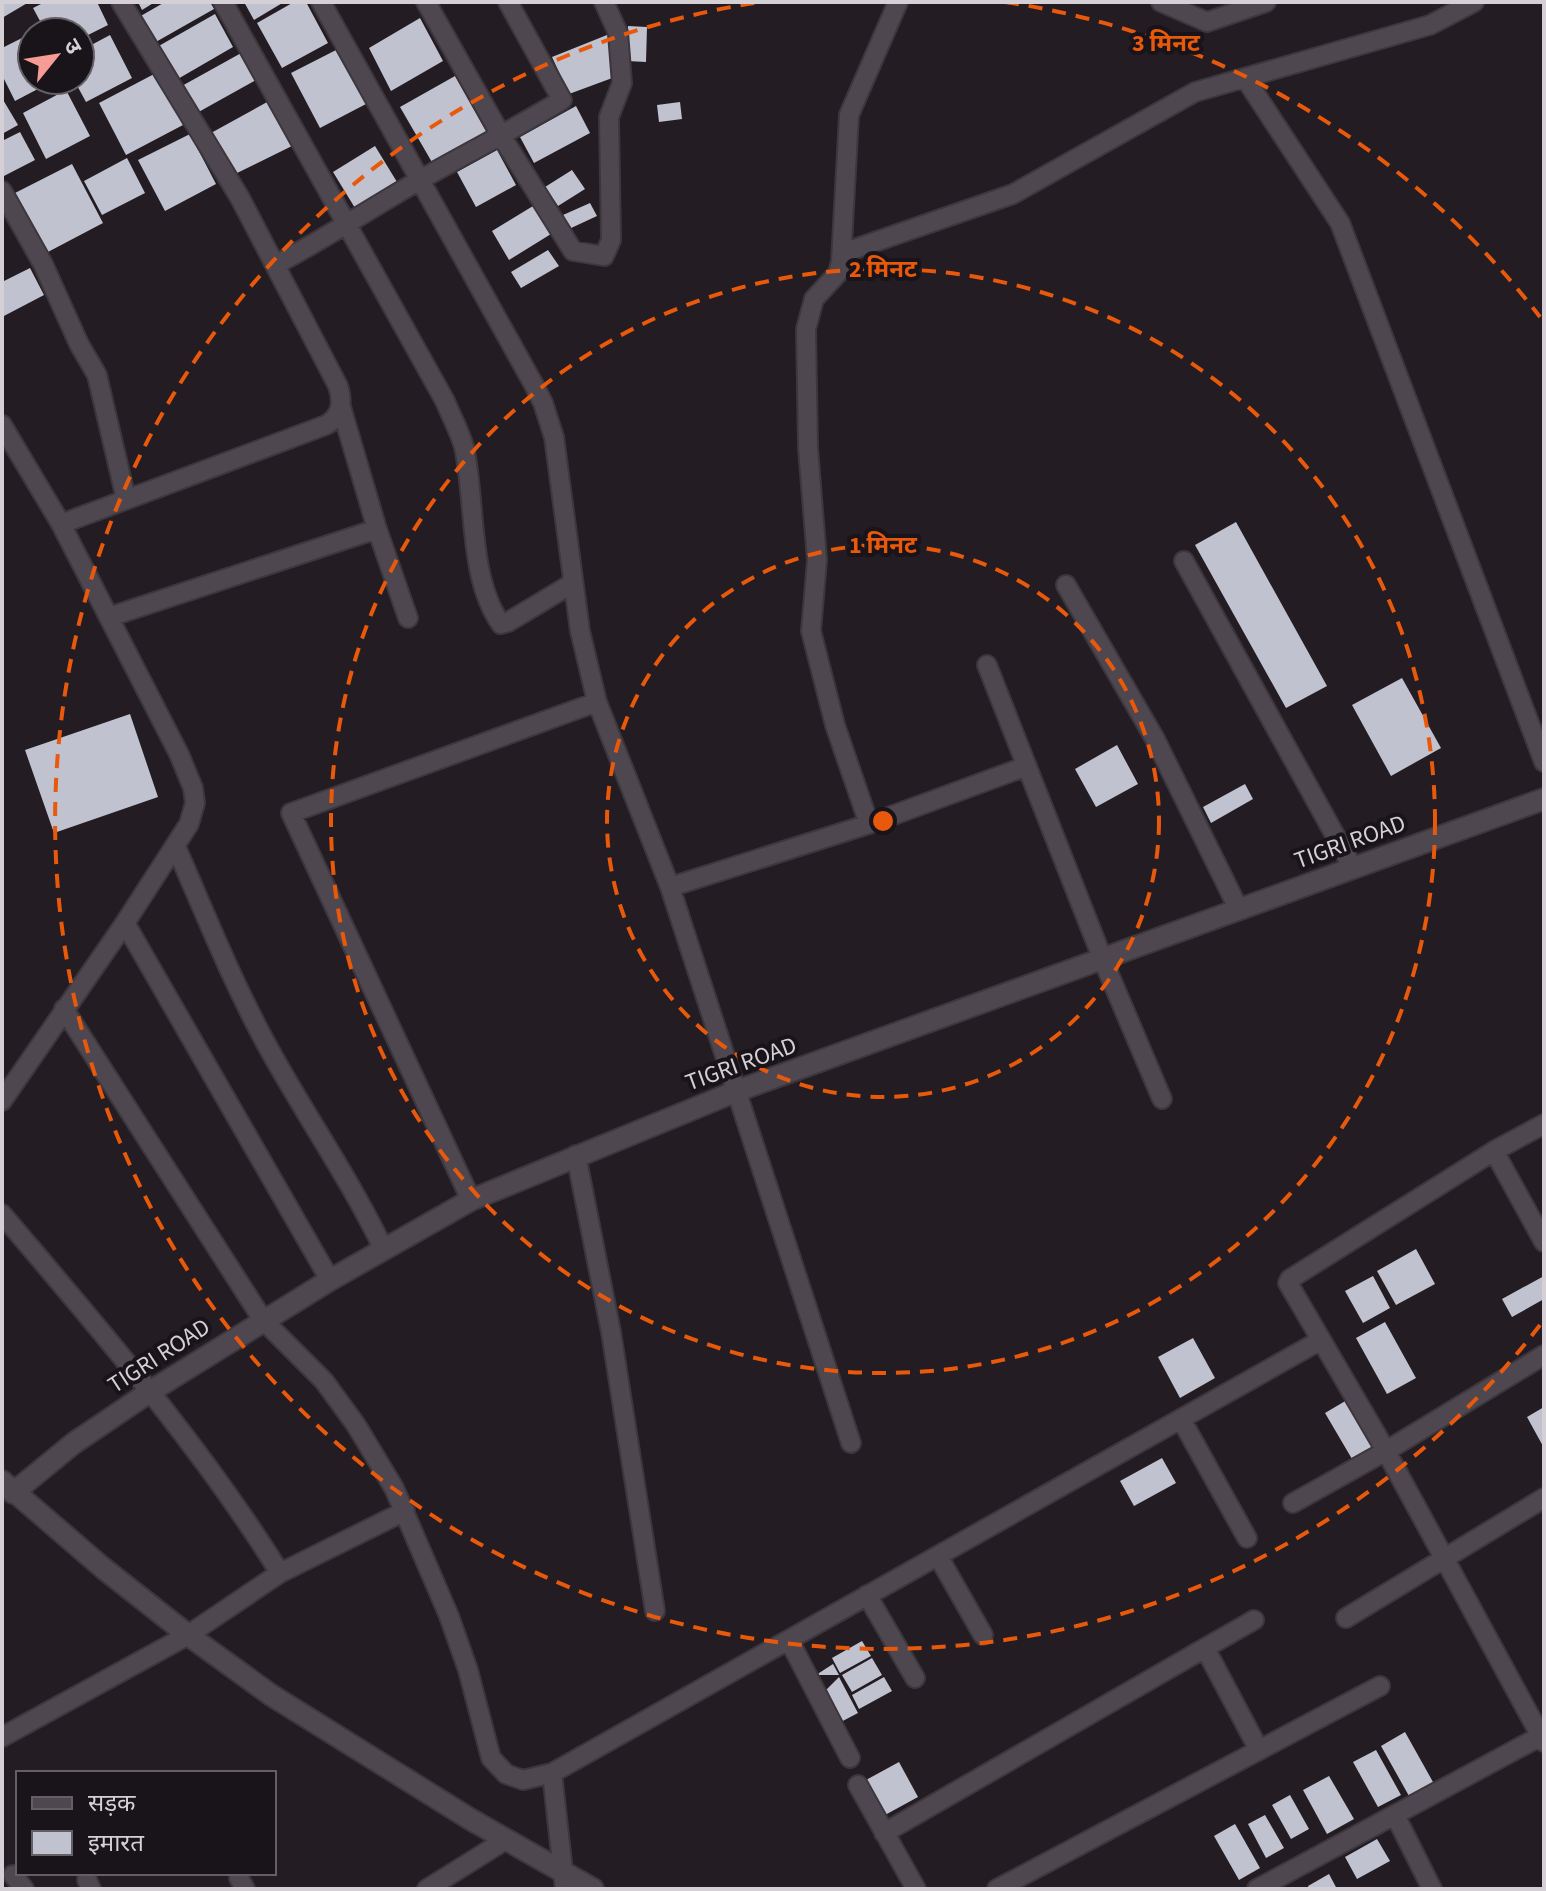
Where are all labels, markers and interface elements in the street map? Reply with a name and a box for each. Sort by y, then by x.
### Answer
north arrow [16,16,96,96]
text: 3 मिनट [1132,26,1201,61]
text: उ [55,33,90,61]
text: 2 मिनट [849,252,918,287]
text: 1 मिनट [849,528,918,563]
street label: TIGRI ROAD [1290,806,1410,878]
centre of rings [869,807,897,835]
street label: TIGRI ROAD [681,1028,801,1100]
street label: TIGRI ROAD [101,1310,217,1402]
legend [16,1771,276,1875]
text: सड़क [88,1786,136,1821]
text: इमारत [88,1826,145,1861]

